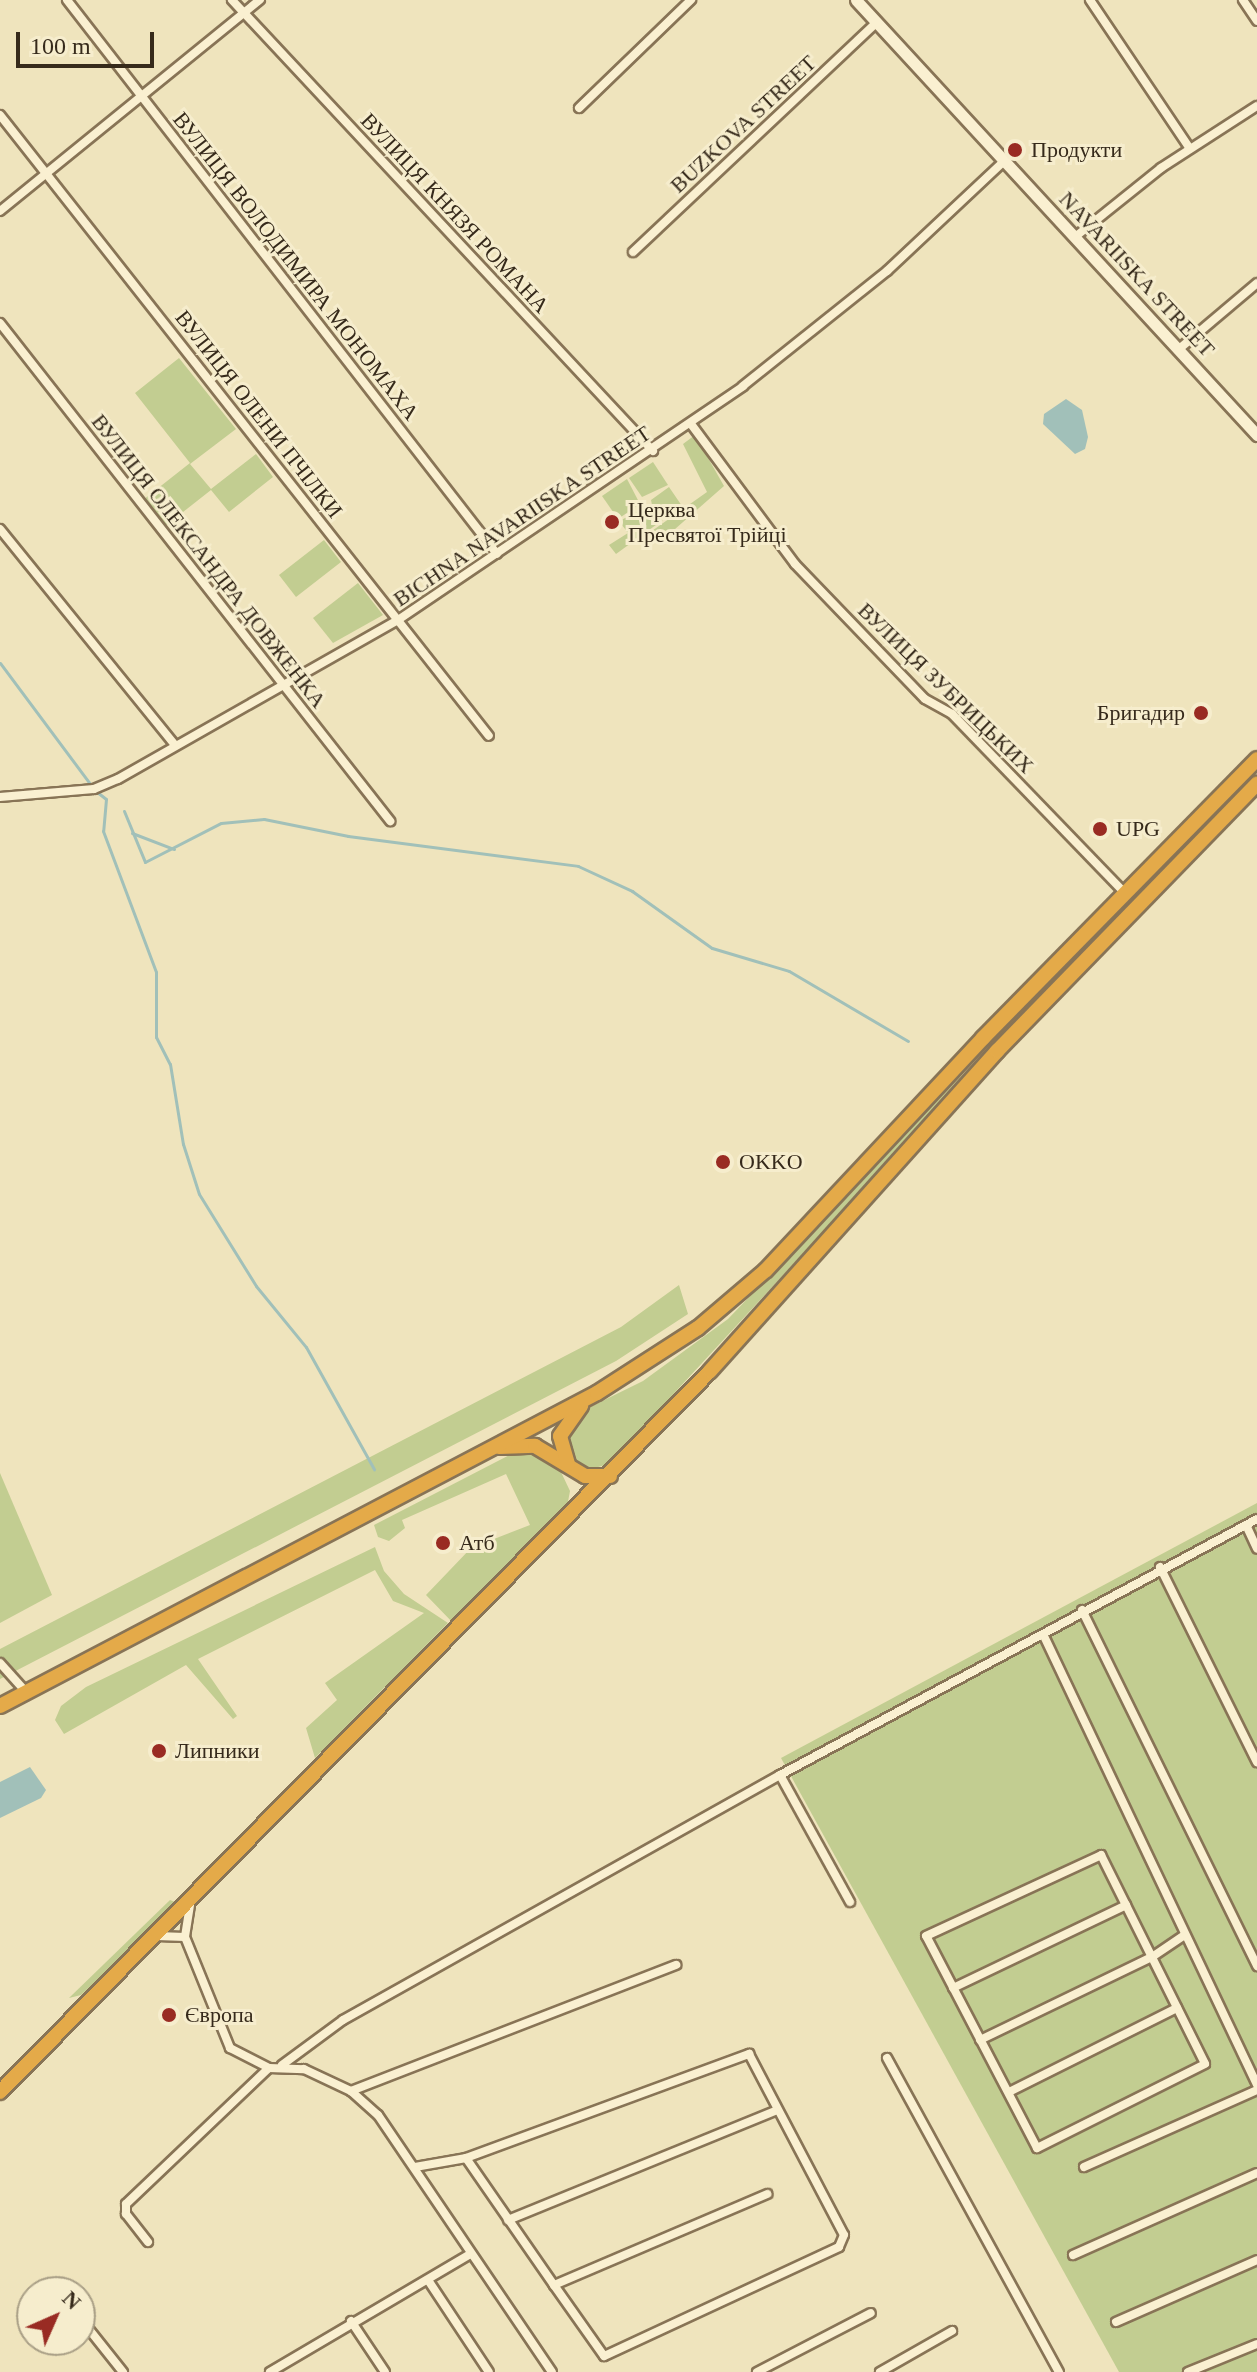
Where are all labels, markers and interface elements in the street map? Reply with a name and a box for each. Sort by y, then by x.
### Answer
scale bar [20,16,158,66]
text: 100 m [30,33,91,59]
street label: BUZKOVA STREET [664,49,822,199]
street label: ВУЛИЦЯ ВОЛОДИМИРА МОНОМАХА [168,107,424,425]
street label: ВУЛИЦЯ КНЯЗЯ РОМАНА [355,107,555,319]
place label: Продукти [1031,137,1122,163]
marker: Продукти [1006,141,1024,159]
street label: NAVARIISKA STREET [1053,186,1221,362]
street label: ВУЛИЦЯ ОЛЕНИ ПЧІЛКИ [170,305,348,523]
street label: ВУЛИЦЯ ОЛЕКСАНДРА ДОВЖЕНКА [86,409,332,713]
street label: BICHNA NAVARIISKA STREET [387,419,657,613]
place label: Церква Пресвятої Трійці [628,496,786,548]
marker: Церква Пресвятої Трійці [603,513,621,531]
street label: ВУЛИЦЯ ЗУБРИЦЬКИХ [852,597,1040,779]
place label: Бригадир [1097,700,1185,726]
marker: Бригадир [1192,704,1210,722]
place label: UPG [1116,816,1160,842]
marker: UPG [1091,820,1109,838]
place label: OKKO [739,1149,803,1175]
marker: OKKO [714,1153,732,1171]
place label: Атб [459,1530,495,1556]
marker: Атб [434,1534,452,1552]
place label: Липники [175,1738,259,1764]
marker: Липники [150,1742,168,1760]
place label: Європа [185,2002,253,2028]
marker: Європа [160,2006,178,2024]
north arrow [16,2276,96,2356]
text: N [57,2286,86,2315]

